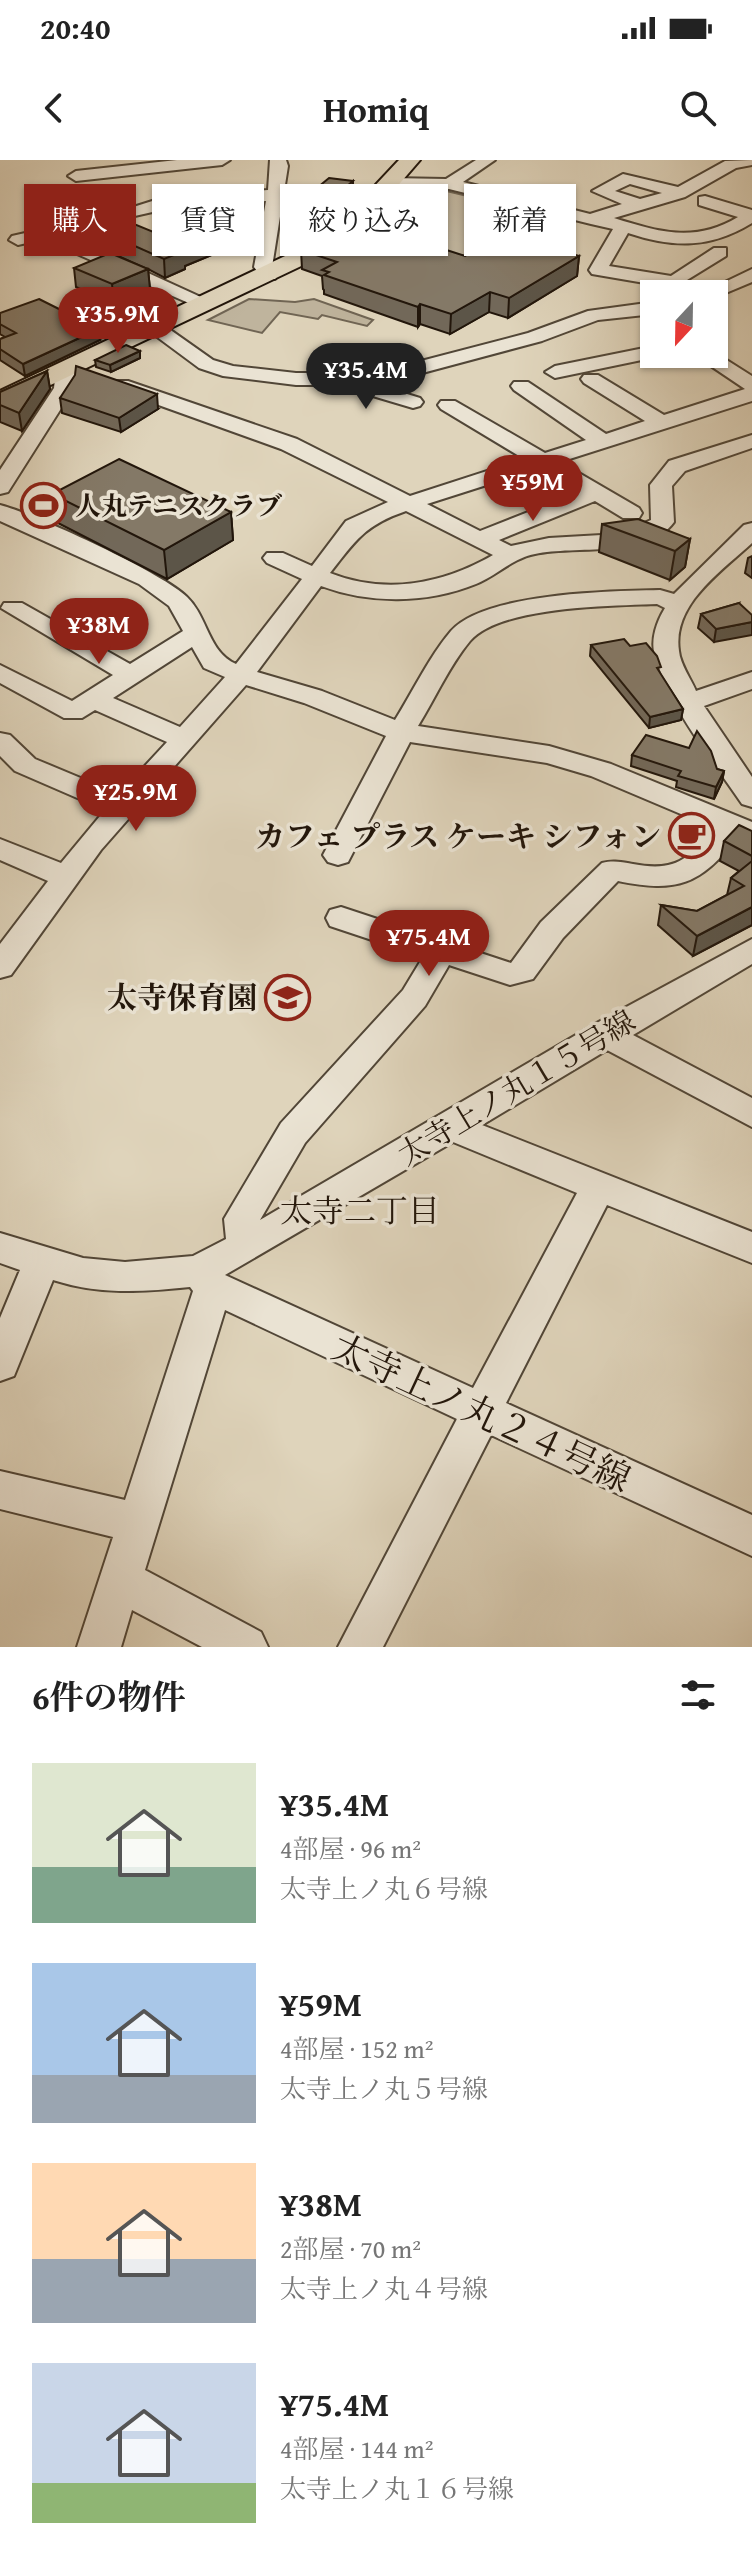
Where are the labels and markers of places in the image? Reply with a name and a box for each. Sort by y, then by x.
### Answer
pin: ¥35.9M [53,287,183,355]
pin: ¥35.4M [301,343,431,411]
pin: ¥59M [486,455,580,523]
sports icon: 人丸テニスクラブ [20,481,68,529]
place label: 人丸テニスクラブ [75,486,283,525]
pin: ¥38M [52,598,146,666]
pin: ¥25.9M [71,765,201,833]
cafe icon: カフェ プラス ケーキ シフォン [668,812,716,860]
place label: カフェ プラス ケーキ シフォン [255,814,661,858]
pin: ¥75.4M [364,910,494,978]
school or university icon: 太寺保育園 [264,973,312,1021]
place label: 太寺保育園 [107,975,257,1019]

